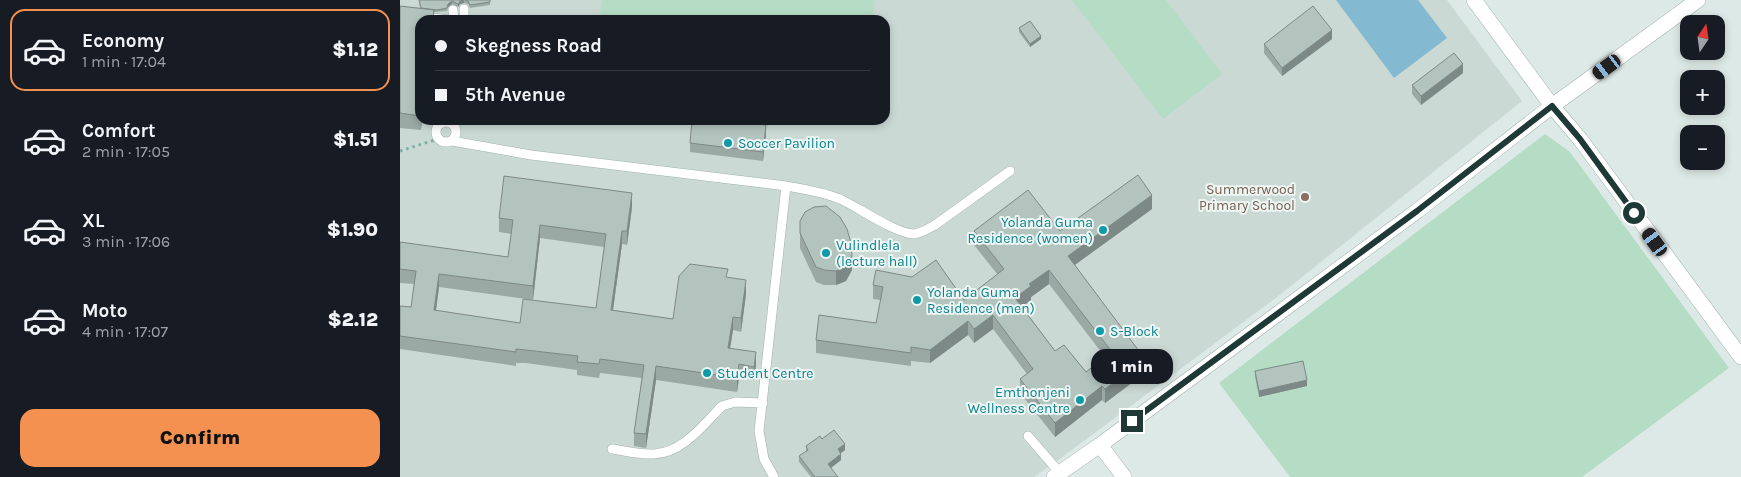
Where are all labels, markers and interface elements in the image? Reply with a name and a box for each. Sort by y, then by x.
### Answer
north arrow [1680,15,1725,60]
map controls [1680,15,1725,170]
icon: car [22,28,67,73]
text: Economy [82,30,164,52]
text: Skegness Road [465,35,602,57]
text: $1.12 [332,39,378,61]
text: 1 min · 17:04 [82,52,166,71]
car [1590,52,1623,82]
button: + [1680,70,1725,115]
text: 5th Avenue [465,84,565,106]
icon: car [22,118,67,163]
text: Comfort [82,120,156,142]
button: − [1680,125,1725,170]
text: $1.51 [333,129,378,151]
place label: Soccer Pavilion [738,135,835,152]
marker: Soccer Pavilion [722,137,734,149]
text: 2 min · 17:05 [82,142,170,161]
place label: Summerwood Primary School [1199,181,1295,214]
marker: Summerwood Primary School [1299,191,1311,203]
route start [1623,202,1645,224]
icon: car [22,208,67,253]
text: XL [82,210,104,232]
place label: Yolanda Guma Residence (women) [968,214,1093,247]
text: $1.90 [327,219,378,241]
marker: Yolanda Guma Residence (women) [1097,224,1109,236]
car [1640,225,1669,259]
text: 3 min · 17:06 [82,232,170,251]
place label: Vulindlela (lecture hall) [836,237,918,270]
marker: Vulindlela (lecture hall) [820,247,832,259]
place label: Yolanda Guma Residence (men) [927,284,1035,317]
marker: Yolanda Guma Residence (men) [911,294,923,306]
icon: car [22,298,67,343]
text: Moto [82,300,128,322]
text: $2.12 [328,309,378,331]
text: 4 min · 17:07 [82,322,168,341]
place label: S-Block [1110,323,1159,340]
marker: S-Block [1094,325,1106,337]
callout: 1 min [1091,348,1173,384]
text: 1 min [1111,357,1153,376]
place label: Student Centre [717,365,813,382]
marker: Student Centre [701,367,713,379]
place label: Emthonjeni Wellness Centre [967,384,1070,417]
marker: Emthonjeni Wellness Centre [1074,394,1086,406]
button: Confirm [20,409,380,467]
route end [1121,410,1143,432]

